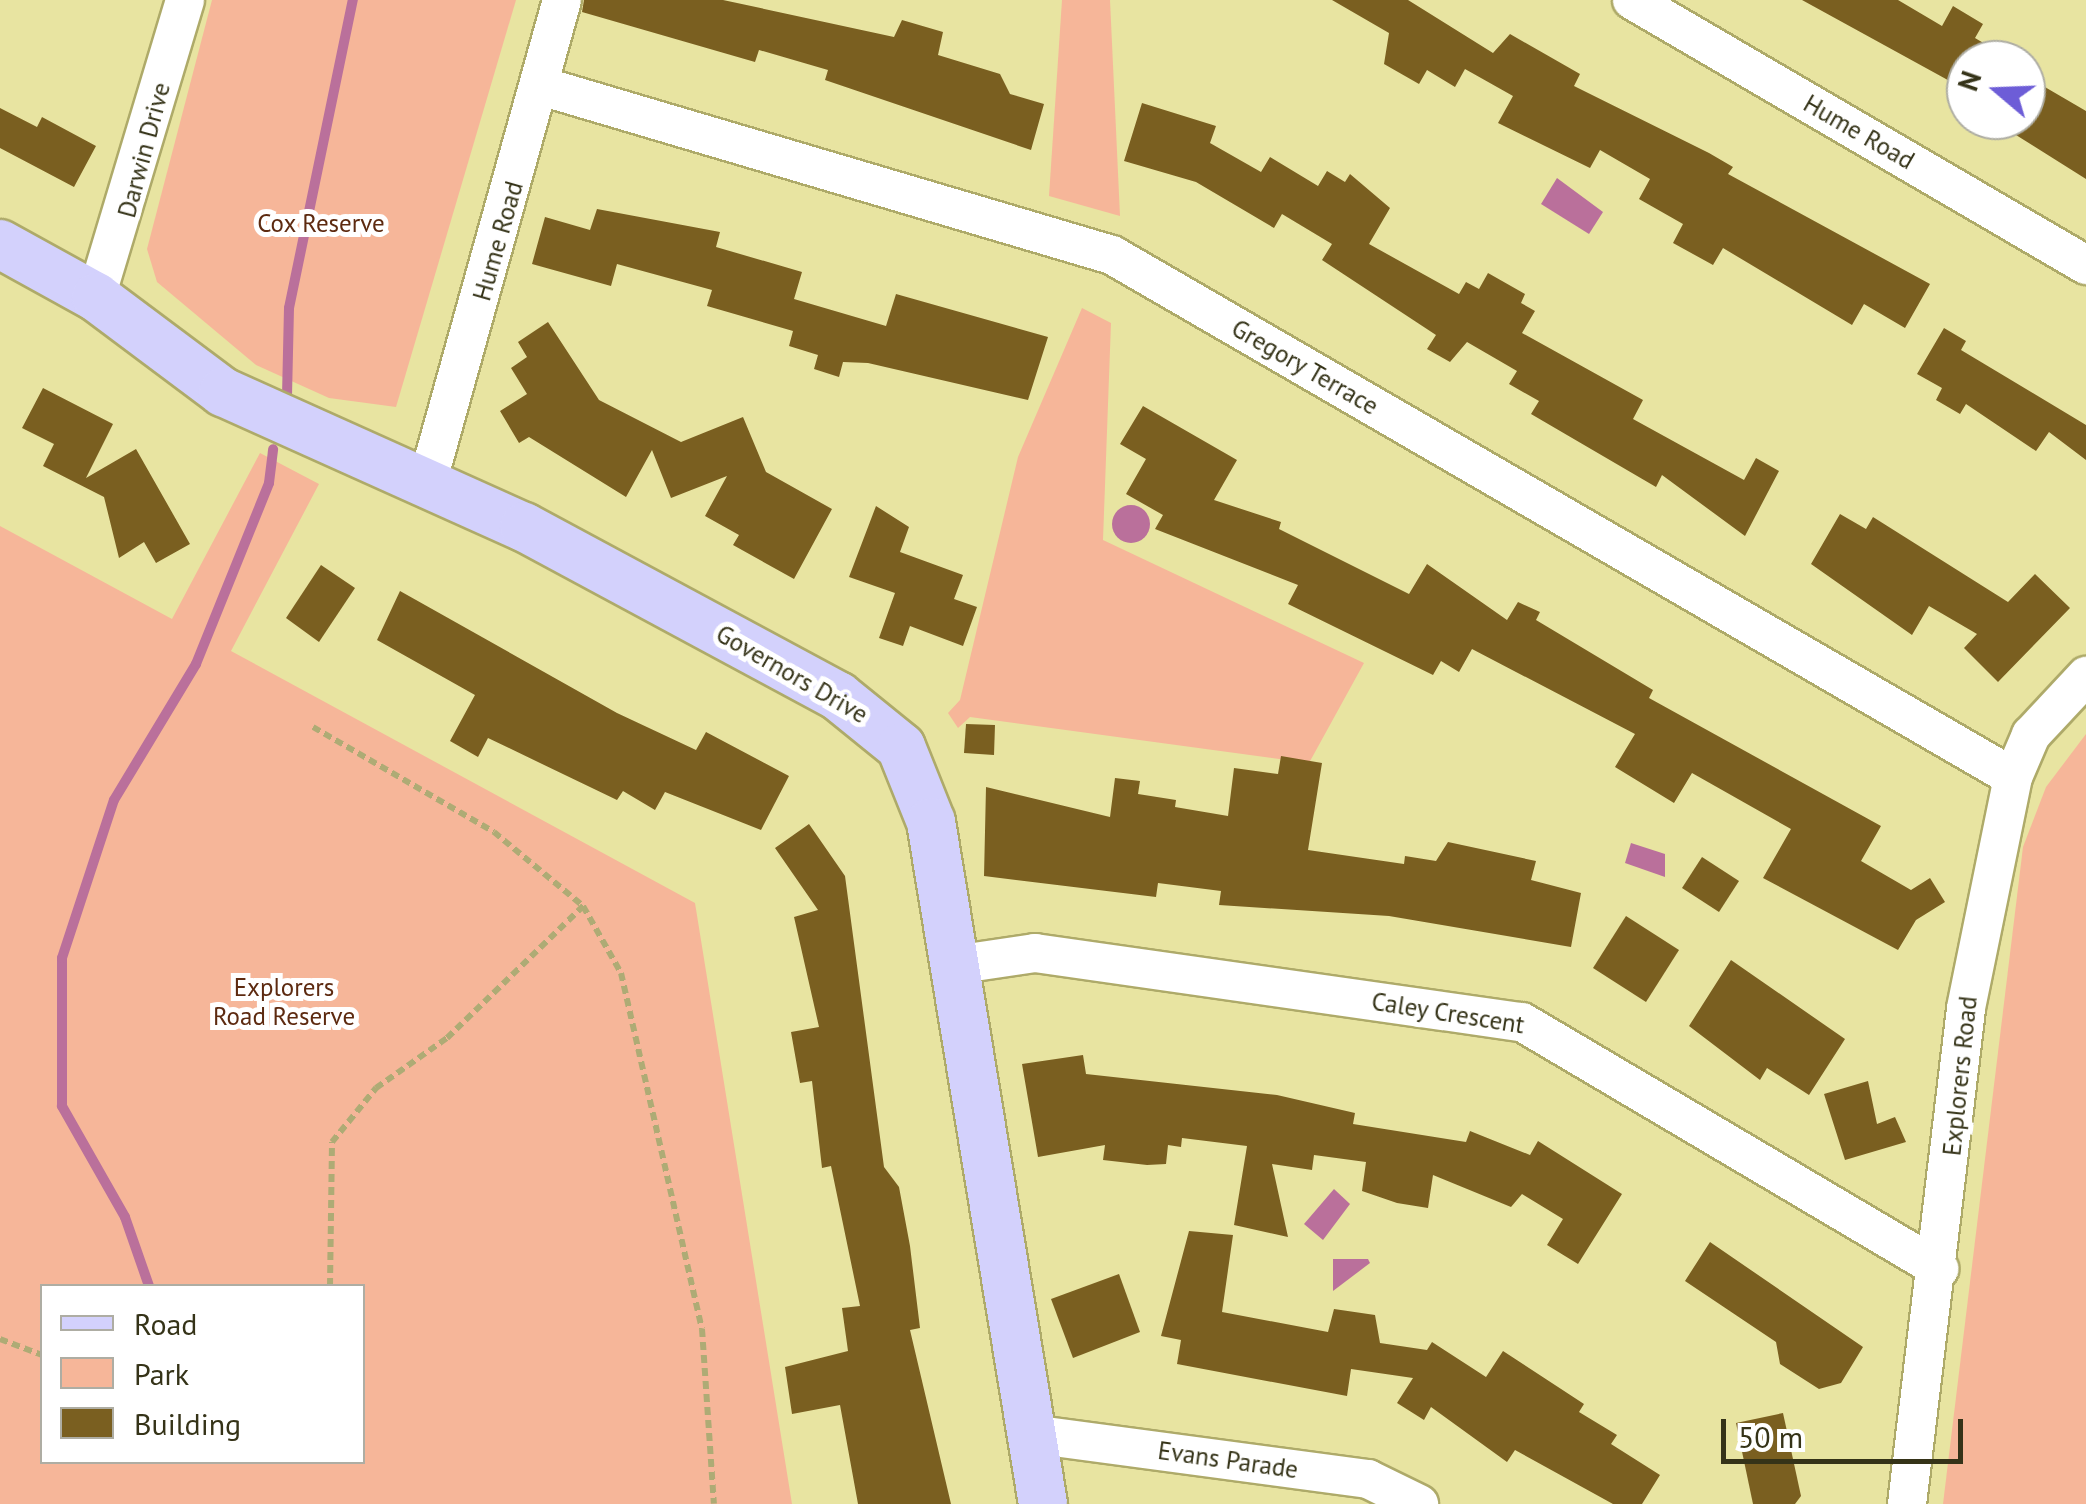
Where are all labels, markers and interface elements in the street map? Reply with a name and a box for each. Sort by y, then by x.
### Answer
north arrow [1946,40,2046,140]
text: N [1949,66,1990,95]
street label: Darwin Drive [112,79,176,221]
street label: Hume Road [1798,88,1920,176]
street label: Hume Road [467,178,529,304]
park label: Cox Reserve [257,208,385,238]
street label: Gregory Terrace [1226,312,1384,422]
street label: Governors Drive [711,618,873,730]
park label: Explorers Road Reserve [213,973,355,1032]
street label: Caley Crescent [1369,986,1527,1040]
street label: Explorers Road [1937,995,1983,1157]
legend [40,1284,365,1464]
text: Road [134,1304,198,1343]
text: Park [134,1354,189,1393]
scale bar [1726,1399,1968,1461]
text: Building [134,1404,241,1443]
text: 50 m [1738,1417,1803,1456]
street label: Evans Parade [1156,1435,1300,1485]

